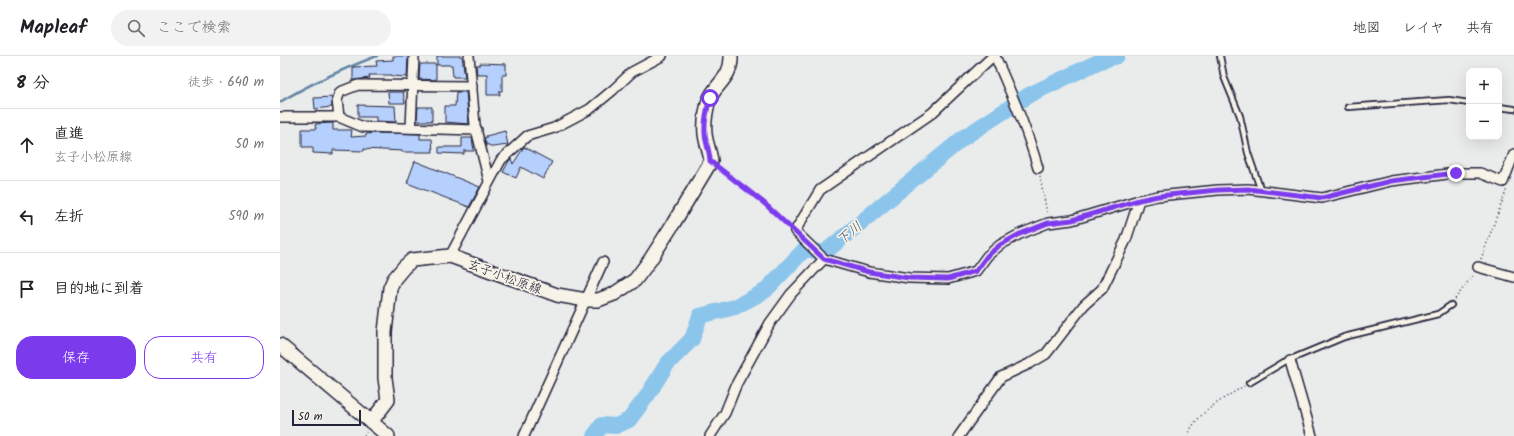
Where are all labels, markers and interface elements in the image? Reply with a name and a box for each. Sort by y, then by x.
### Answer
search box [111,10,391,46]
text: Mapleaf [20,13,87,43]
text: ここで検索 [157,16,232,40]
icon: search [125,17,147,39]
text: 地図 [1353,17,1381,39]
text: レイヤ [1403,17,1444,39]
text: 共有 [1466,17,1494,39]
map controls [1466,68,1502,140]
button: + [1466,68,1502,104]
text: 8 分 [16,70,50,97]
text: 徒歩 · 640 m [188,72,264,93]
route start [701,89,719,107]
button: − [1466,104,1502,140]
text: 直進 [54,122,84,146]
icon: ahead [16,134,38,156]
text: 50 m [235,134,264,155]
text: 玄子小松原線 [54,147,132,168]
route end [1447,164,1465,182]
text: 左折 [54,205,84,229]
icon: left [16,206,38,228]
text: 590 m [229,206,264,227]
water label: 下川 [832,216,867,251]
street label: 玄子小松原線 [464,254,546,301]
text: 目的地に到着 [54,277,144,301]
icon: arrive [16,278,38,300]
button: 保存 [16,336,136,379]
button: 共有 [144,336,264,379]
scale bar [292,408,361,427]
text: 50 m [298,408,323,426]

